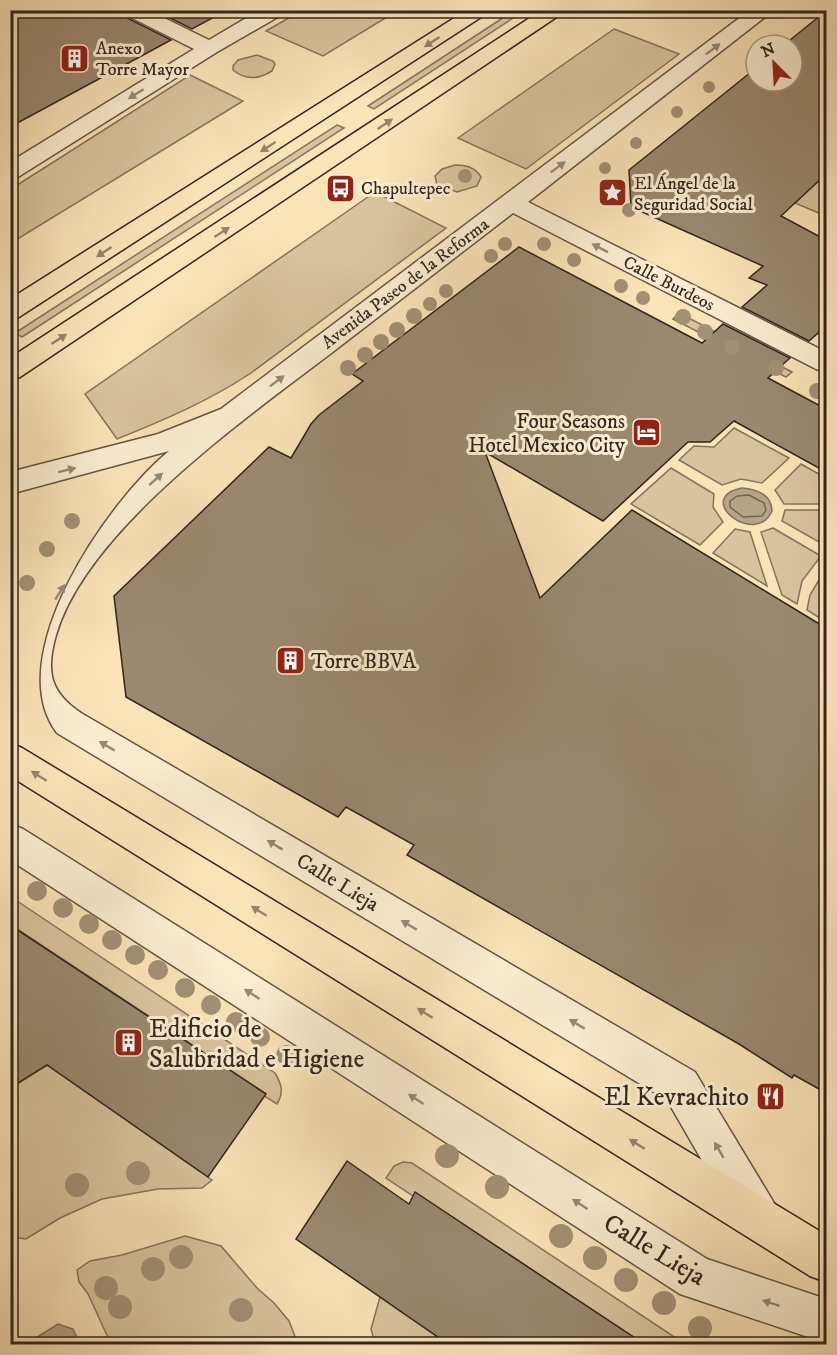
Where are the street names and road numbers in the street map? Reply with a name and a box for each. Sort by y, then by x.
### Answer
street label: Avenida Paseo de la Reforma [318,213,494,354]
street label: Calle Burdeos [619,251,718,316]
street label: Calle Lieja [291,848,384,918]
street label: Calle Lieja [597,1207,711,1294]

